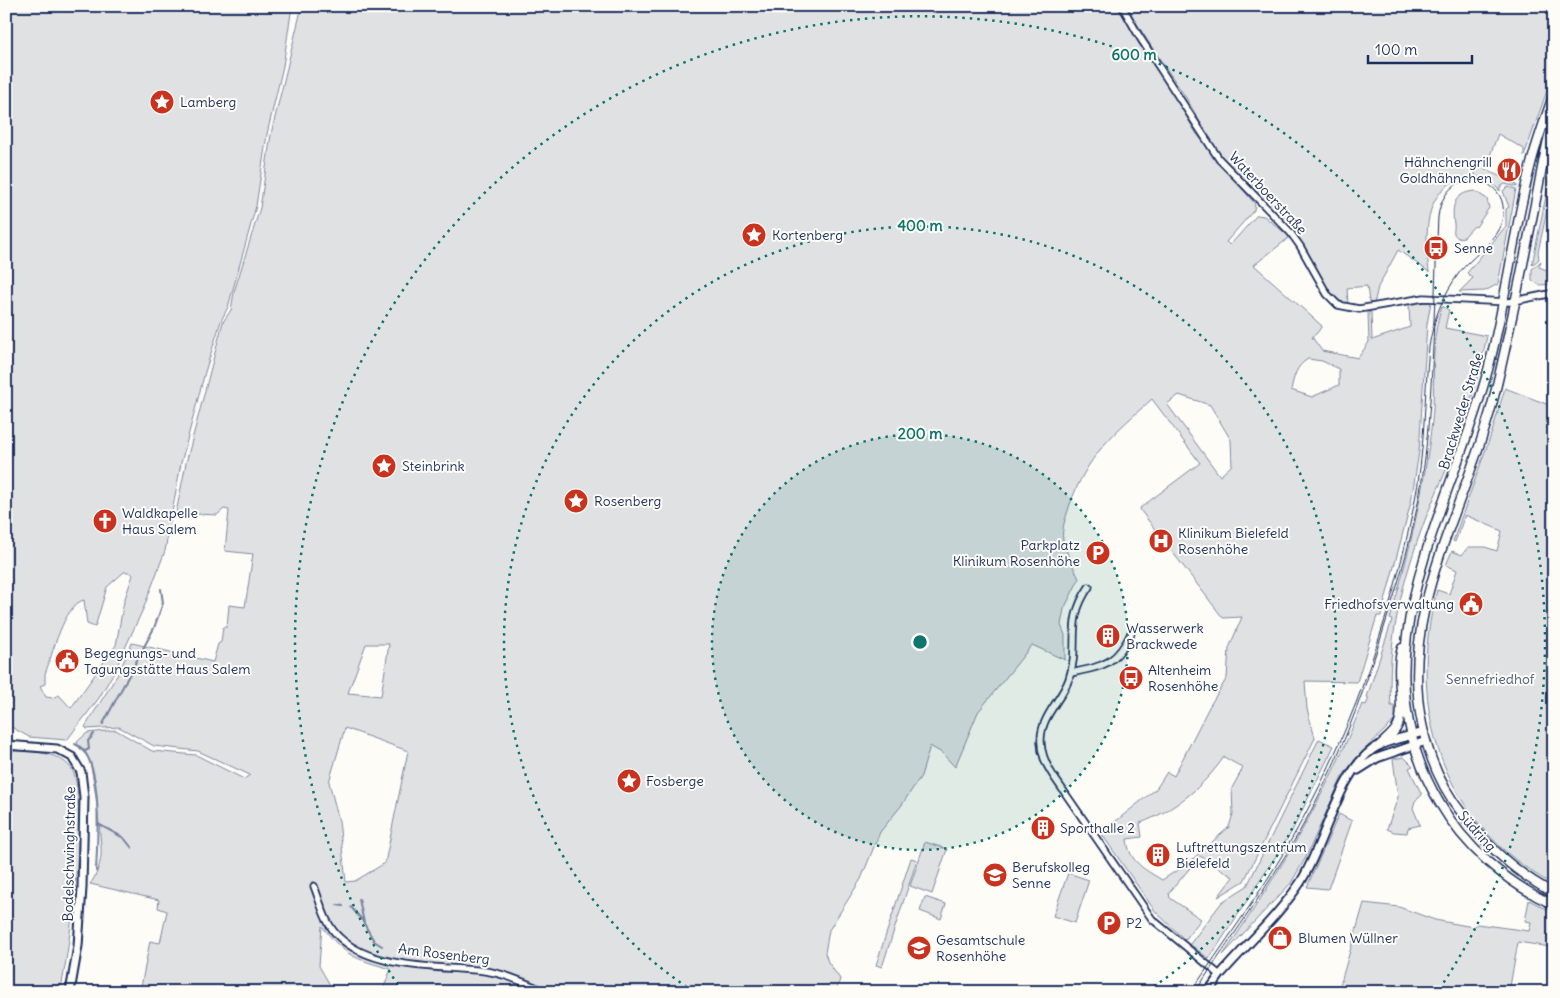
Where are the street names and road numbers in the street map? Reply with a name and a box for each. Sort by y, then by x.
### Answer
street label: Waterboerstraße [1225,148,1311,238]
street label: Brackweder Straße [1435,350,1487,472]
street label: Bodelschwinghstraße [59,786,79,922]
street label: Südring [1454,807,1500,855]
street label: Am Rosenberg [397,939,491,969]

